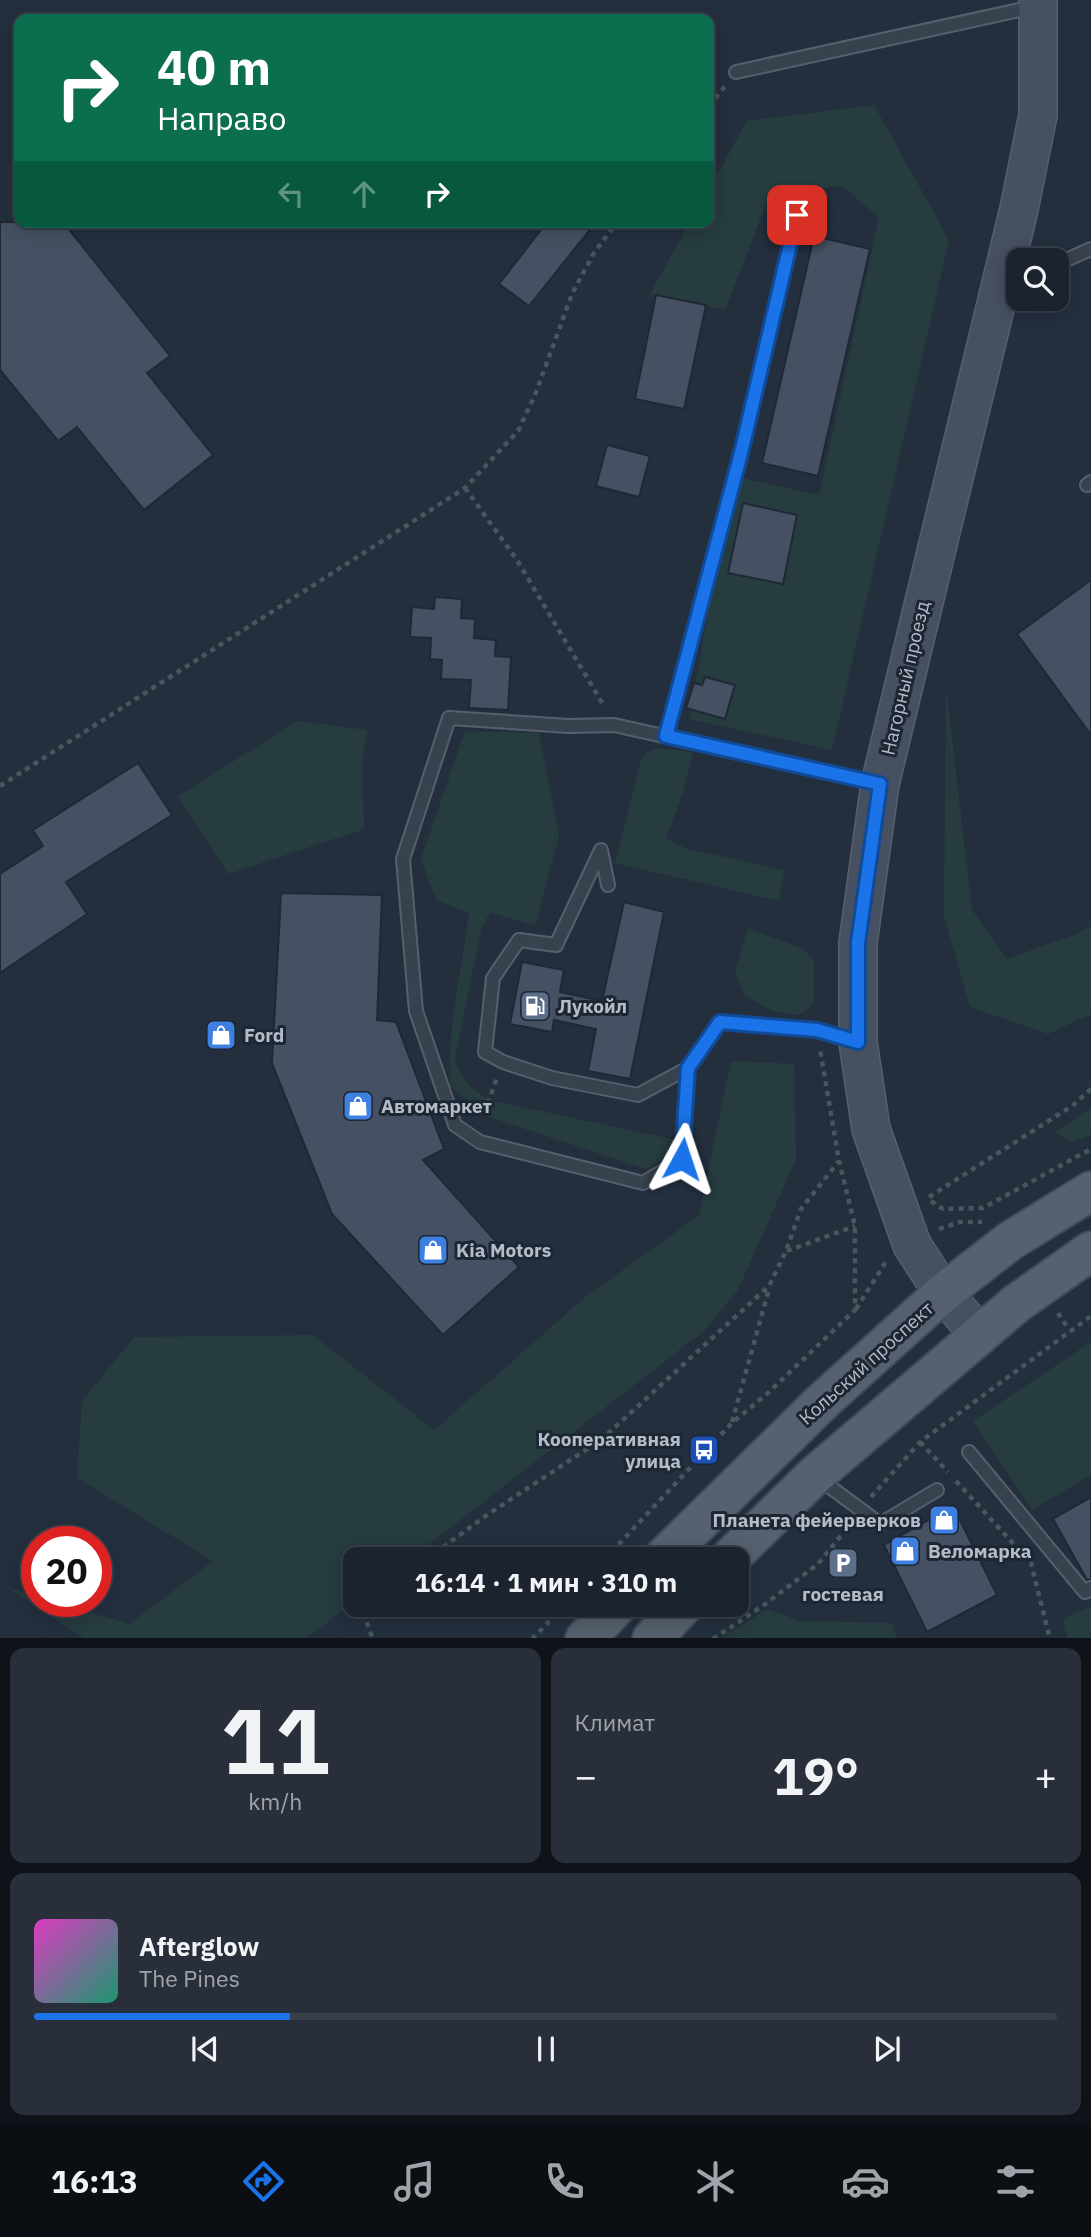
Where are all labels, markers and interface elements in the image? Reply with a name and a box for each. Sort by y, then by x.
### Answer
text: 40 m [157,35,271,98]
icon: right [42,42,133,133]
text: Направо [157,97,286,139]
icon: left [272,175,310,213]
icon: ahead [345,175,383,213]
icon: right [418,175,456,213]
pin [767,185,827,245]
icon: arrive [778,196,816,234]
map controls [1006,248,1069,311]
button: search [1006,248,1069,311]
street label: Нагорный проезд [876,599,934,757]
fuel station icon: Лукойл [518,989,552,1023]
place label: Лукойл [558,994,627,1018]
shop icon: Ford [204,1018,238,1052]
place label: Ford [244,1023,284,1047]
shop icon: Автомаркет [341,1089,375,1123]
place label: Автомаркет [381,1094,492,1118]
position arrow [645,1122,719,1196]
shop icon: Kia Motors [416,1233,450,1267]
place label: Kia Motors [456,1238,551,1262]
street label: Кольский проспект [794,1296,938,1430]
place label: Кооперативная улица [537,1427,681,1473]
bus stop icon: Кооперативная улица [687,1433,721,1467]
shop icon: Планета фейерверков [927,1503,961,1537]
place label: Планета фейерверков [713,1508,921,1532]
speed limit sign: 20 [21,1526,112,1617]
shop icon: Веломарка [888,1534,922,1568]
place label: Веломарка [928,1539,1032,1563]
parking icon: гостевая [826,1546,860,1580]
text: 16:14 · 1 мин · 310 m [415,1565,677,1599]
place label: гостевая [802,1582,884,1606]
text: 11 [221,1681,330,1799]
text: Климат [575,1707,655,1737]
text: 19° [772,1742,859,1809]
text: − [575,1751,597,1800]
text: + [1034,1751,1057,1800]
text: km/h [248,1786,302,1816]
text: Afterglow [139,1929,259,1963]
text: The Pines [139,1963,240,1993]
icon: previous [186,2030,224,2068]
icon: pause [527,2030,565,2068]
icon: next [868,2030,906,2068]
icon: directions [239,2157,288,2206]
icon: music [390,2157,439,2206]
icon: phone [540,2157,589,2206]
icon: climate [691,2157,740,2206]
icon: car [841,2157,890,2206]
icon: filters [991,2157,1040,2206]
text: 16:13 [51,2160,138,2202]

